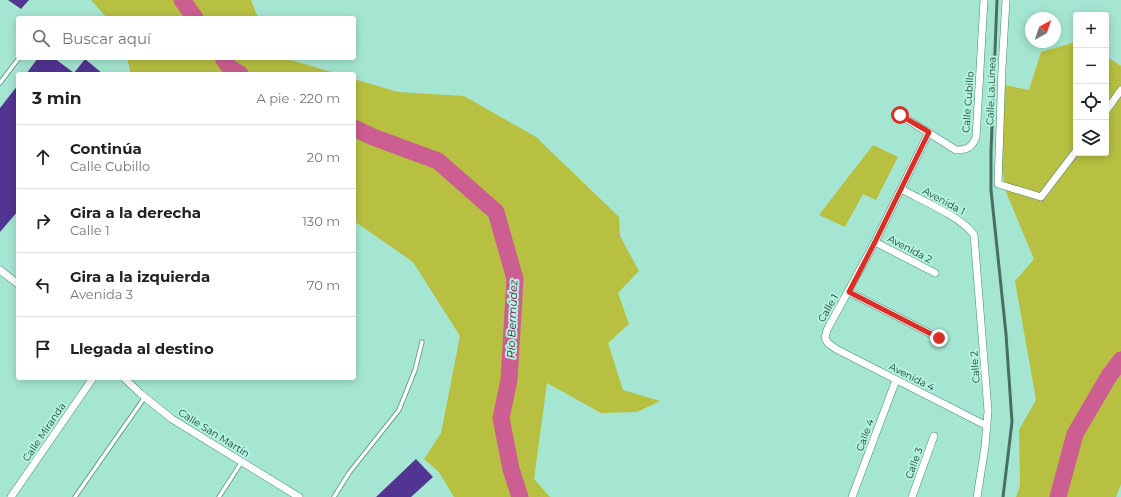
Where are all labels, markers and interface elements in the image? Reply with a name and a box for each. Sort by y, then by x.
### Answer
north arrow [1025,12,1061,48]
map controls [1073,12,1109,156]
button: + [1073,12,1109,48]
search box [16,16,356,60]
icon: search [30,27,52,49]
text: Buscar aquí [62,29,151,48]
button: − [1073,48,1109,84]
street label: Calle La Línea [983,57,999,125]
street label: Calle Cubillo [959,71,977,133]
button: locate [1073,84,1109,120]
text: 3 min [32,88,82,108]
text: A pie · 220 m [256,90,340,106]
route start [891,106,909,124]
button: layers [1073,120,1109,156]
text: Continúa [70,139,142,158]
icon: ahead [32,146,54,168]
text: 20 m [307,149,340,165]
text: Calle Cubillo [70,158,150,174]
street label: Avenida 1 [920,184,968,218]
text: Gira a la derecha [70,203,201,222]
icon: right [32,210,54,232]
text: 130 m [302,213,340,229]
text: Calle 1 [70,222,110,238]
street label: Avenida 2 [885,232,935,266]
text: Gira a la izquierda [70,267,210,286]
icon: left [32,274,54,296]
text: 70 m [307,277,340,293]
water label: Río Bermúdez [504,279,520,359]
text: Avenida 3 [70,286,133,302]
street label: Calle 1 [815,292,841,324]
route end [930,329,948,347]
icon: arrive [32,338,54,360]
text: Llegada al destino [70,339,214,358]
street label: Calle 2 [967,350,983,384]
street label: Avenida 4 [887,360,937,394]
street label: Calle Miranda [20,400,68,464]
street label: Calle San Martín [176,406,252,460]
street label: Calle 4 [853,417,877,453]
street label: Calle 3 [902,445,926,481]

